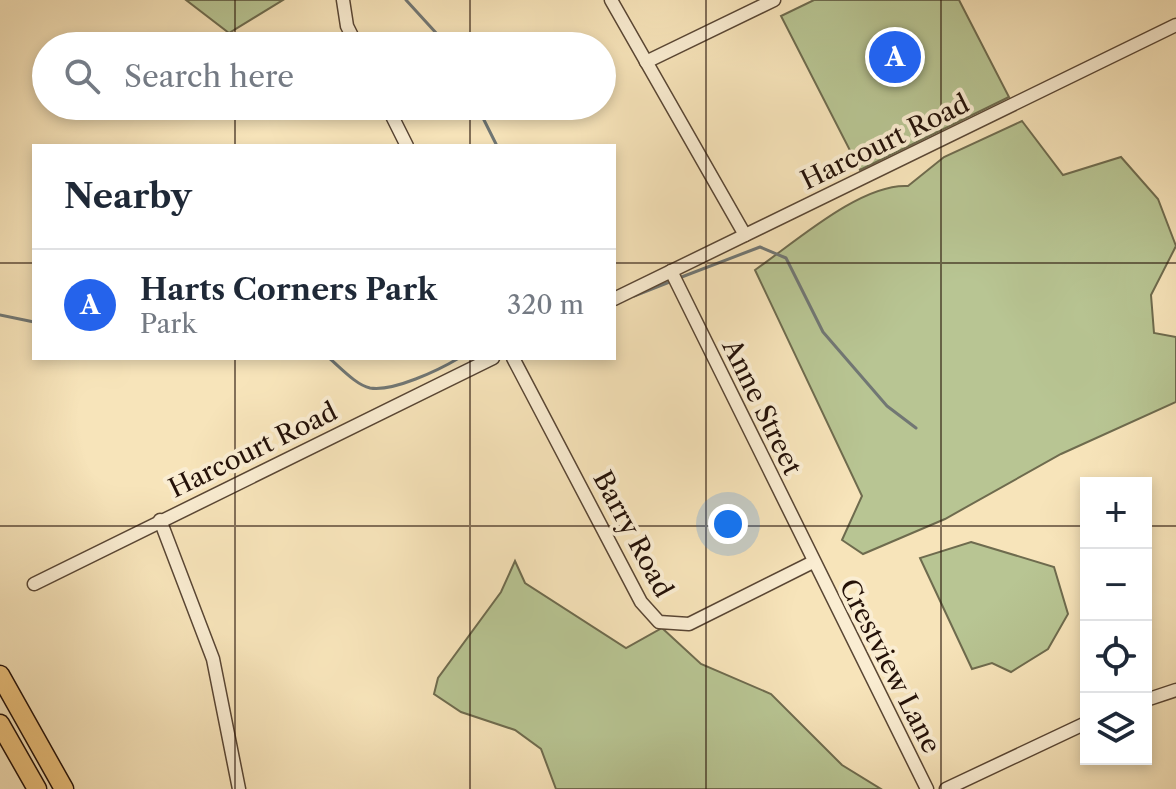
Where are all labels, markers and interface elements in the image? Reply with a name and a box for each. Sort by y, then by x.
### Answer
pin: A [869,27,921,87]
search box [32,32,616,120]
icon: search [60,54,104,98]
text: Search here [124,58,294,95]
street label: Harcourt Road [796,87,975,197]
text: Nearby [64,175,192,217]
text: Harts Corners Park [140,271,437,308]
text: A [80,289,100,321]
text: 320 m [507,289,584,321]
text: Park [140,308,197,340]
street label: Anne Street [715,333,809,481]
street label: Harcourt Road [164,395,343,505]
street label: Barry Road [586,465,680,603]
map controls [1080,477,1152,765]
button: + [1080,477,1152,549]
your location [708,504,748,544]
button: − [1080,549,1152,621]
street label: Crestview Lane [832,574,948,758]
button: locate [1080,621,1152,693]
button: layers [1080,693,1152,765]

